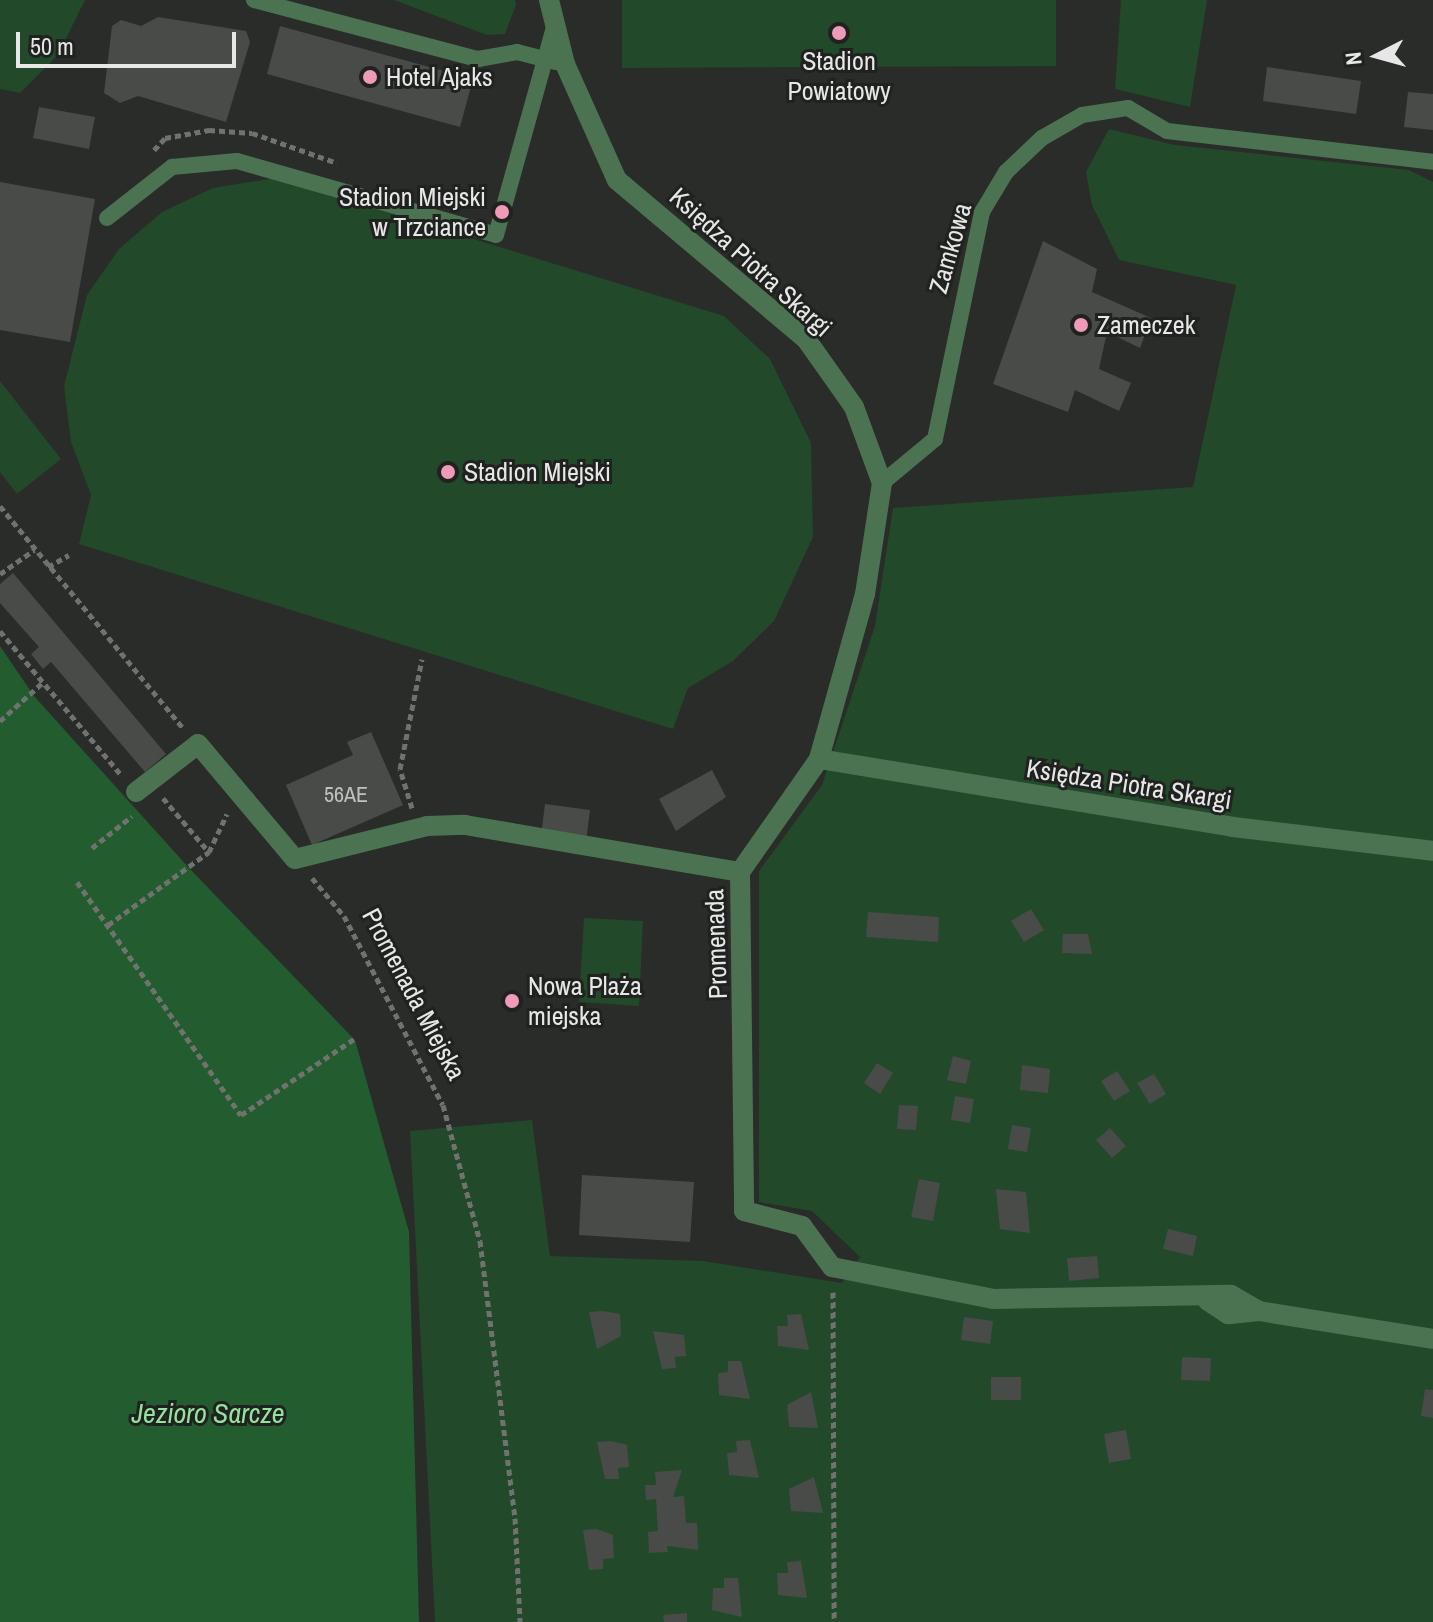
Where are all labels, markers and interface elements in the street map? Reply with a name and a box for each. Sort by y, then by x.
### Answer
scale bar [20,16,240,66]
north arrow [1337,16,1417,96]
marker: Stadion Powiatowy [830,24,848,42]
text: 50 m [30,30,74,62]
place label: Stadion Powiatowy [787,45,891,106]
text: N [1338,50,1369,67]
place label: Hotel Ajaks [386,61,494,93]
marker: Hotel Ajaks [361,68,379,86]
place label: Stadion Miejski w Trzciance [339,181,486,242]
street label: Księdza Piotra Skargi [663,181,839,343]
street label: Zamkowa [922,199,978,297]
marker: Stadion Miejski w Trzciance [493,203,511,221]
place label: Zameczek [1097,309,1195,341]
marker: Zameczek [1072,316,1090,334]
place label: Stadion Miejski [464,456,611,488]
marker: Stadion Miejski [439,463,457,481]
street label: Księdza Piotra Skargi [1024,752,1234,816]
house number: 56AE [324,782,368,808]
street label: Promenada [698,888,734,1000]
street label: Promenada Miejska [356,903,472,1085]
place label: Nowa Plaża miejska [528,970,642,1032]
marker: Nowa Plaża miejska [503,992,521,1010]
water label: Jezioro Sarcze [131,1396,285,1430]

